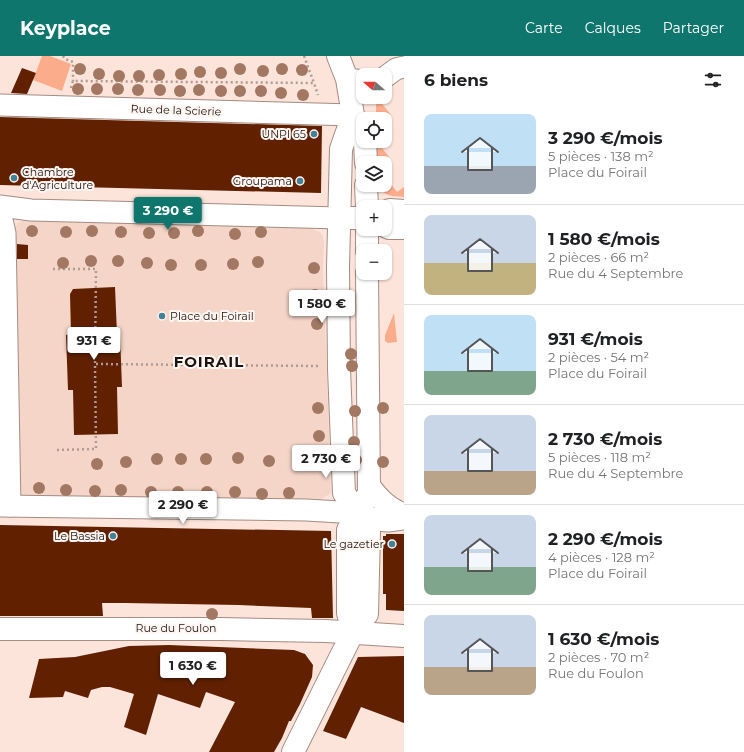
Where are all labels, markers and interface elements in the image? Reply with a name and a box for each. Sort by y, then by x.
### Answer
text: Keyplace [20,17,111,40]
text: Carte [525,19,563,37]
text: Calques [585,19,641,37]
text: Partager [663,19,724,37]
north arrow [356,68,392,104]
map controls [356,68,392,280]
icon: filters [702,69,724,91]
text: 6 biens [424,70,488,90]
street label: Rue de la Scierie [130,101,222,119]
button: locate [356,112,392,148]
place label: UNPI 65 [261,127,306,141]
text: 3 290 €/mois [548,128,663,148]
marker: UNPI 65 [309,129,319,139]
icon: home [456,130,504,178]
text: 5 pièces · 138 m² [548,148,654,164]
button: layers [356,156,392,192]
text: Place du Foirail [548,164,647,180]
place label: Chambre d'Agriculture [22,165,93,192]
marker: Chambre d'Agriculture [9,173,19,183]
place label: Groupama [233,174,292,188]
marker: Groupama [295,176,305,186]
pin: 3 290 € [131,197,205,231]
button: + [356,200,392,236]
text: 3 290 € [143,202,193,218]
text: 1 580 €/mois [548,229,660,249]
icon: home [456,231,504,279]
button: − [356,244,392,280]
text: 2 pièces · 66 m² [548,249,649,265]
text: Rue du 4 Septembre [548,265,683,281]
pin: 1 580 € [285,290,359,324]
text: 1 580 € [298,295,346,311]
place label: Place du Foirail [170,309,254,323]
marker: Place du Foirail [157,311,167,321]
pin: 931 € [66,327,122,361]
text: 931 €/mois [548,329,643,349]
icon: home [456,331,504,379]
text: 931 € [76,332,112,348]
text: 2 pièces · 54 m² [548,349,649,365]
district label: FOIRAIL [174,352,244,371]
text: Place du Foirail [548,365,647,381]
text: 2 730 €/mois [548,429,662,449]
icon: home [456,431,504,479]
pin: 2 730 € [289,445,363,479]
text: 5 pièces · 118 m² [548,449,651,465]
text: 2 730 € [301,450,351,466]
text: Rue du 4 Septembre [548,465,683,481]
pin: 2 290 € [146,491,220,525]
text: 2 290 € [158,496,208,512]
place label: Le Bassia [54,529,105,543]
text: 2 290 €/mois [548,529,663,549]
marker: Le Bassia [108,531,118,541]
icon: home [456,531,504,579]
place label: Le gazetier [323,537,384,551]
marker: Le gazetier [387,539,397,549]
text: 4 pièces · 128 m² [548,549,655,565]
text: Place du Foirail [548,565,647,581]
street label: Rue du Foulon [136,621,216,635]
text: 1 630 €/mois [548,629,659,649]
icon: home [456,631,504,679]
text: 2 pièces · 70 m² [548,649,649,665]
pin: 1 630 € [156,652,230,686]
text: 1 630 € [169,657,217,673]
text: Rue du Foulon [548,665,644,681]

